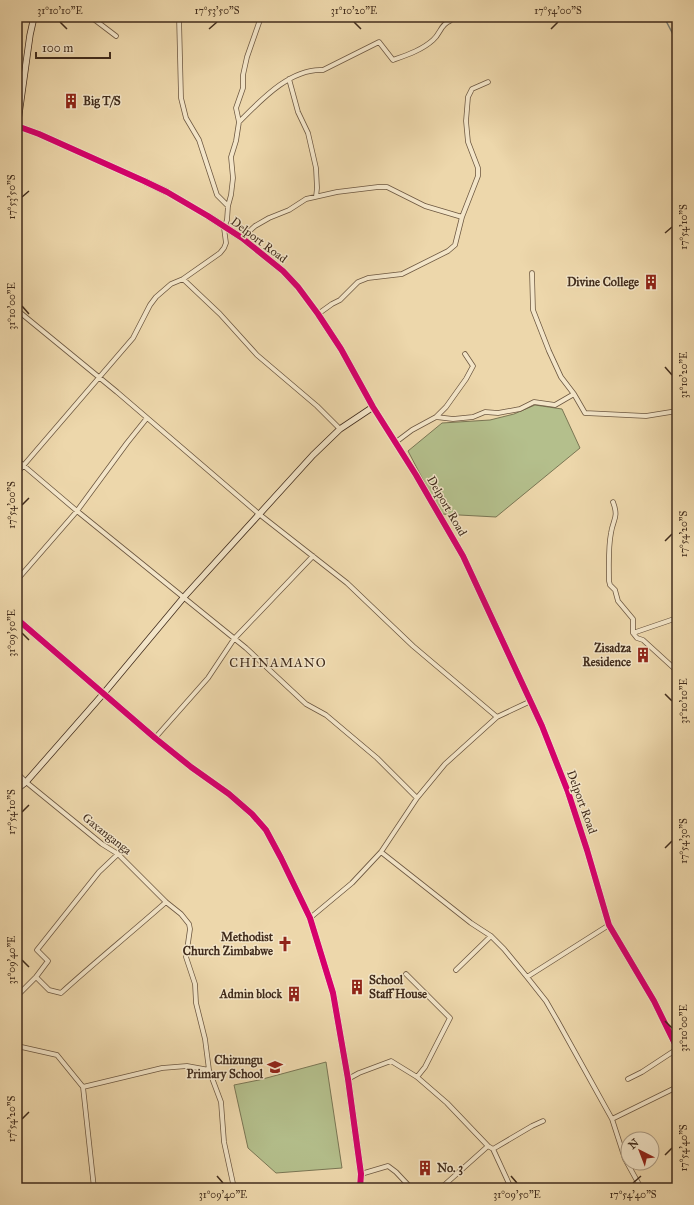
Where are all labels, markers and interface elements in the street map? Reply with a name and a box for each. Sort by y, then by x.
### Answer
text: 31°10'10"E [37,5,83,17]
text: 17°53'50"S [195,5,240,17]
text: 31°10'20"E [331,5,377,17]
text: 17°54'00"S [534,5,582,17]
scale bar [36,34,110,60]
text: 100 m [42,41,73,55]
building icon: Big T/S [62,92,80,110]
place label: Big T/S [83,94,121,109]
text: 17°53'50"S [6,174,18,219]
text: 17°54'10"S [678,204,690,250]
street label: Delport Road [228,214,290,266]
building icon: Divine College [642,273,660,291]
place label: Divine College [567,275,639,290]
text: 31°10'00"E [6,282,18,330]
text: 31°10'20"E [678,352,690,398]
street label: Delport Road [424,474,470,538]
text: 17°54'00"S [6,481,18,529]
text: 17°54'20"S [678,510,690,557]
text: 31°09'50"E [6,609,18,657]
place label: Zisadza Residence [582,641,632,669]
building icon: Zisadza Residence [634,646,652,664]
district label: CHINAMANO [229,655,327,671]
text: 31°10'10"E [678,678,690,724]
street label: Delport Road [564,768,600,836]
text: 17°54'10"S [6,789,18,835]
street label: Gaxanganga [79,810,135,859]
text: 17°54'30"S [678,818,690,864]
place label: Methodist Church Zimbabwe [183,930,274,958]
church icon: Methodist Church Zimbabwe [276,935,294,953]
text: 31°09'40"E [6,936,18,984]
place label: School Staff House [369,973,427,1001]
building icon: School Staff House [348,978,366,996]
building icon: Admin block [285,985,303,1003]
place label: Admin block [219,987,282,1001]
text: 31°10'00"E [678,1004,690,1052]
place label: Chizungu Primary School [186,1053,264,1082]
school or university icon: Chizungu Primary School [266,1058,284,1076]
text: 17°54'20"S [6,1095,18,1142]
text: 17°54'40"S [678,1124,690,1172]
north arrow [620,1131,660,1171]
text: N [626,1136,642,1152]
building icon: No. 3 [416,1159,434,1177]
place label: No. 3 [437,1161,463,1176]
text: 31°09'40"E [199,1189,247,1201]
text: 31°09'50"E [493,1189,541,1201]
text: 17°54'40"S [609,1189,657,1201]

